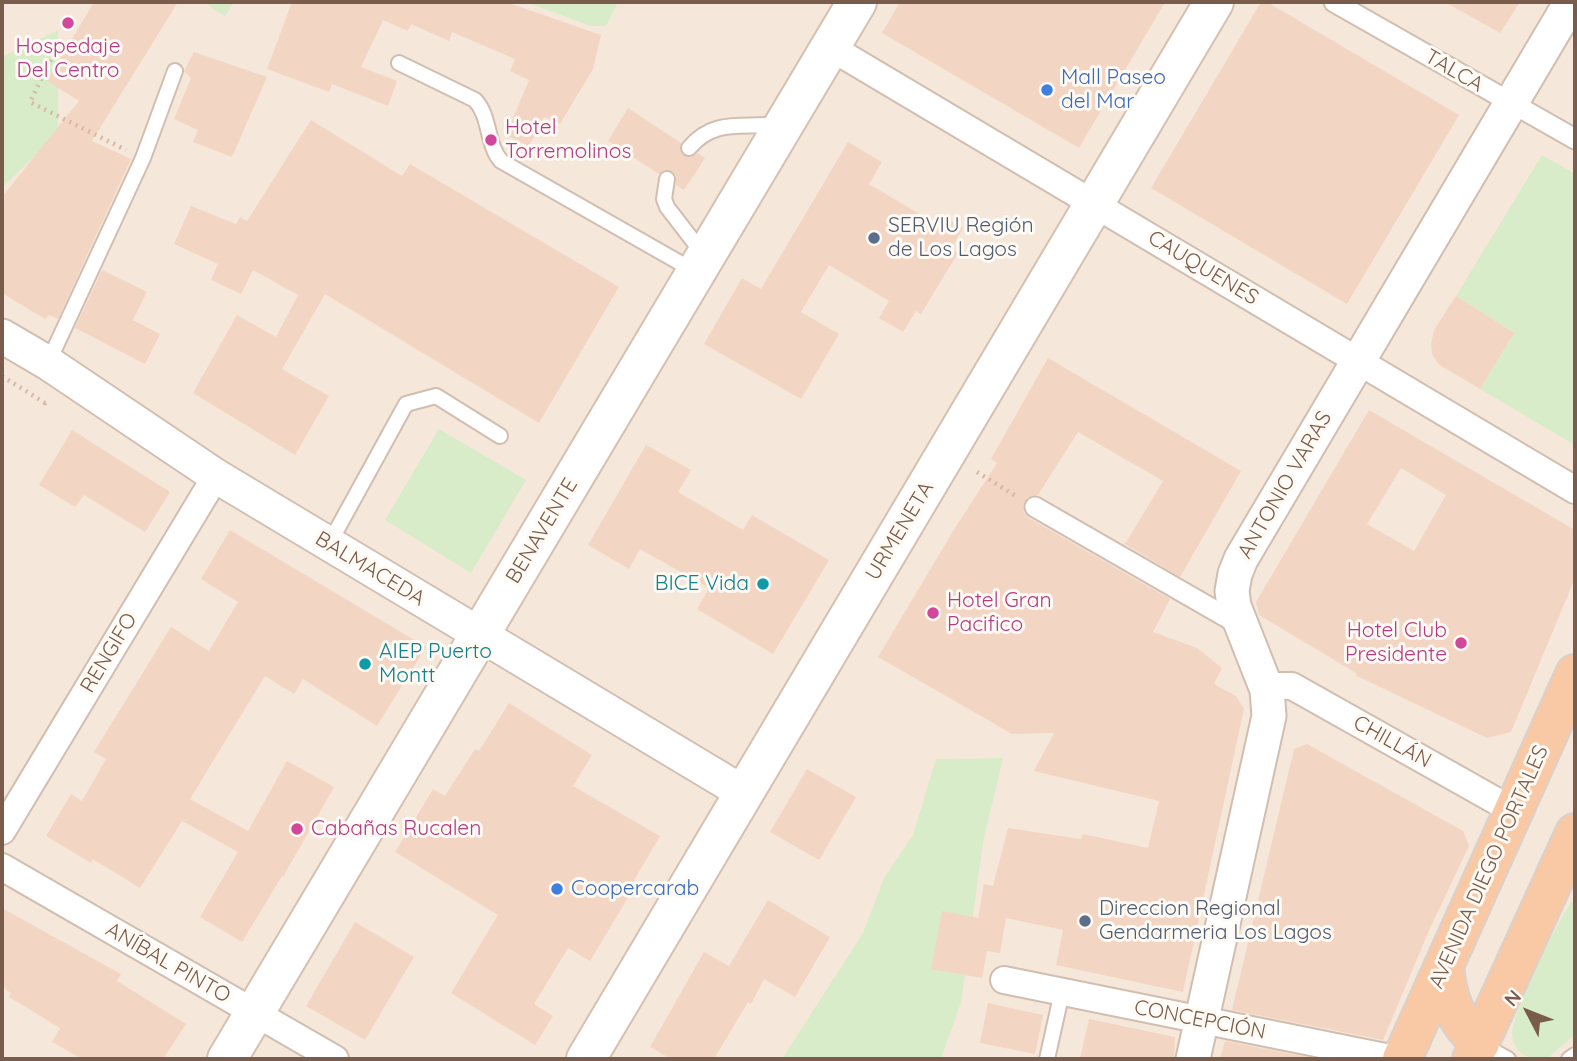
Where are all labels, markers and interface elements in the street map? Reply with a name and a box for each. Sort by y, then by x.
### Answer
marker: Hospedaje Del Centro [60,15,76,31]
place label: Hospedaje Del Centro [15,34,121,84]
street label: TALCA [1420,44,1488,98]
place label: Mall Paseo del Mar [1061,65,1166,115]
marker: Mall Paseo del Mar [1039,82,1055,98]
place label: Hotel Torremolinos [505,115,631,165]
marker: Hotel Torremolinos [483,132,499,148]
place label: SERVIU Región de Los Lagos [888,213,1034,263]
street label: CAUQUENES [1143,225,1263,311]
marker: SERVIU Región de Los Lagos [866,230,882,246]
street label: ANTONIO VARAS [1233,407,1337,563]
street label: BENAVENTE [501,474,583,588]
street label: URMENETA [861,477,939,585]
street label: BALMACEDA [311,526,429,612]
place label: BICE Vida [655,571,749,597]
marker: BICE Vida [755,576,771,592]
place label: Hotel Gran Pacifico [947,588,1052,638]
marker: Hotel Gran Pacifico [925,605,941,621]
street label: RENGIFO [75,608,143,698]
place label: Hotel Club Presidente [1345,618,1447,668]
marker: Hotel Club Presidente [1453,635,1469,651]
place label: AIEP Puerto Montt [379,639,492,689]
marker: AIEP Puerto Montt [357,656,373,672]
street label: CHILLÁN [1349,710,1435,774]
street label: AVENIDA DIEGO PORTALES [1424,741,1554,993]
place label: Cabañas Rucalen [311,816,481,842]
marker: Cabañas Rucalen [289,821,305,837]
place label: Coopercarab [571,876,699,902]
marker: Coopercarab [549,881,565,897]
place label: Direccion Regional Gendarmeria Los Lagos [1099,896,1332,946]
marker: Direccion Regional Gendarmeria Los Lagos [1077,913,1093,929]
street label: ANÍBAL PINTO [101,917,235,1009]
north arrow [1493,977,1563,1047]
text: N [1499,985,1526,1011]
street label: CONCEPCIÓN [1132,995,1268,1045]

